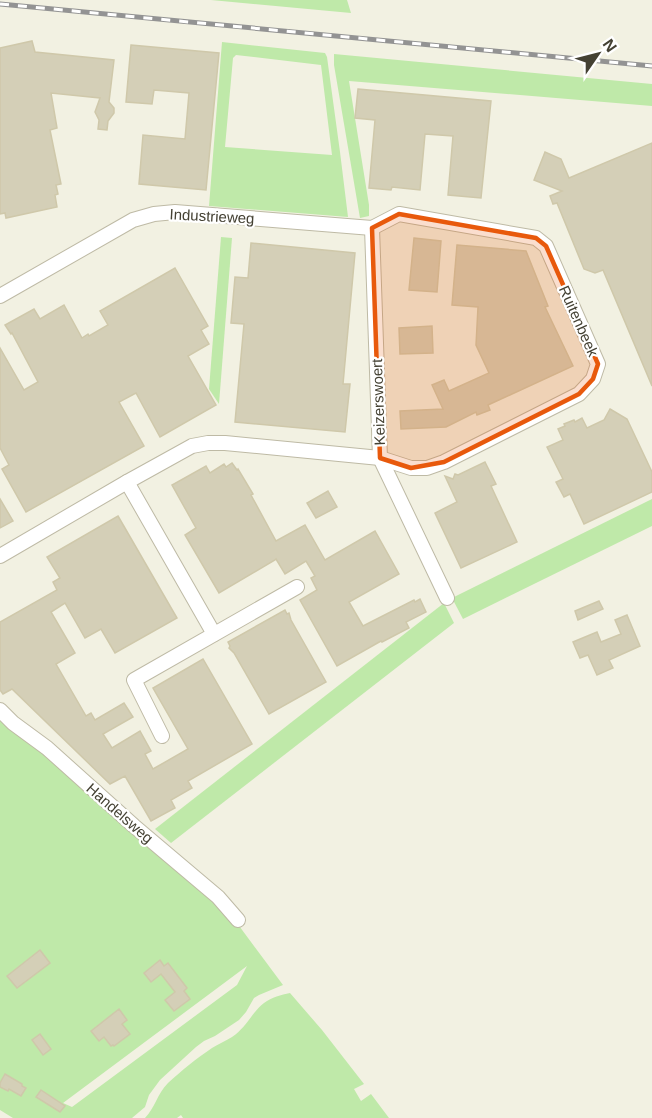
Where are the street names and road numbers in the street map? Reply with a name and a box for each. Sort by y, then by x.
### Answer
street label: Industrieweg [169,205,255,227]
street label: Ruitenbeek [556,283,602,360]
street label: Keizerswoert [368,358,388,446]
street label: Handelsweg [83,780,157,846]

